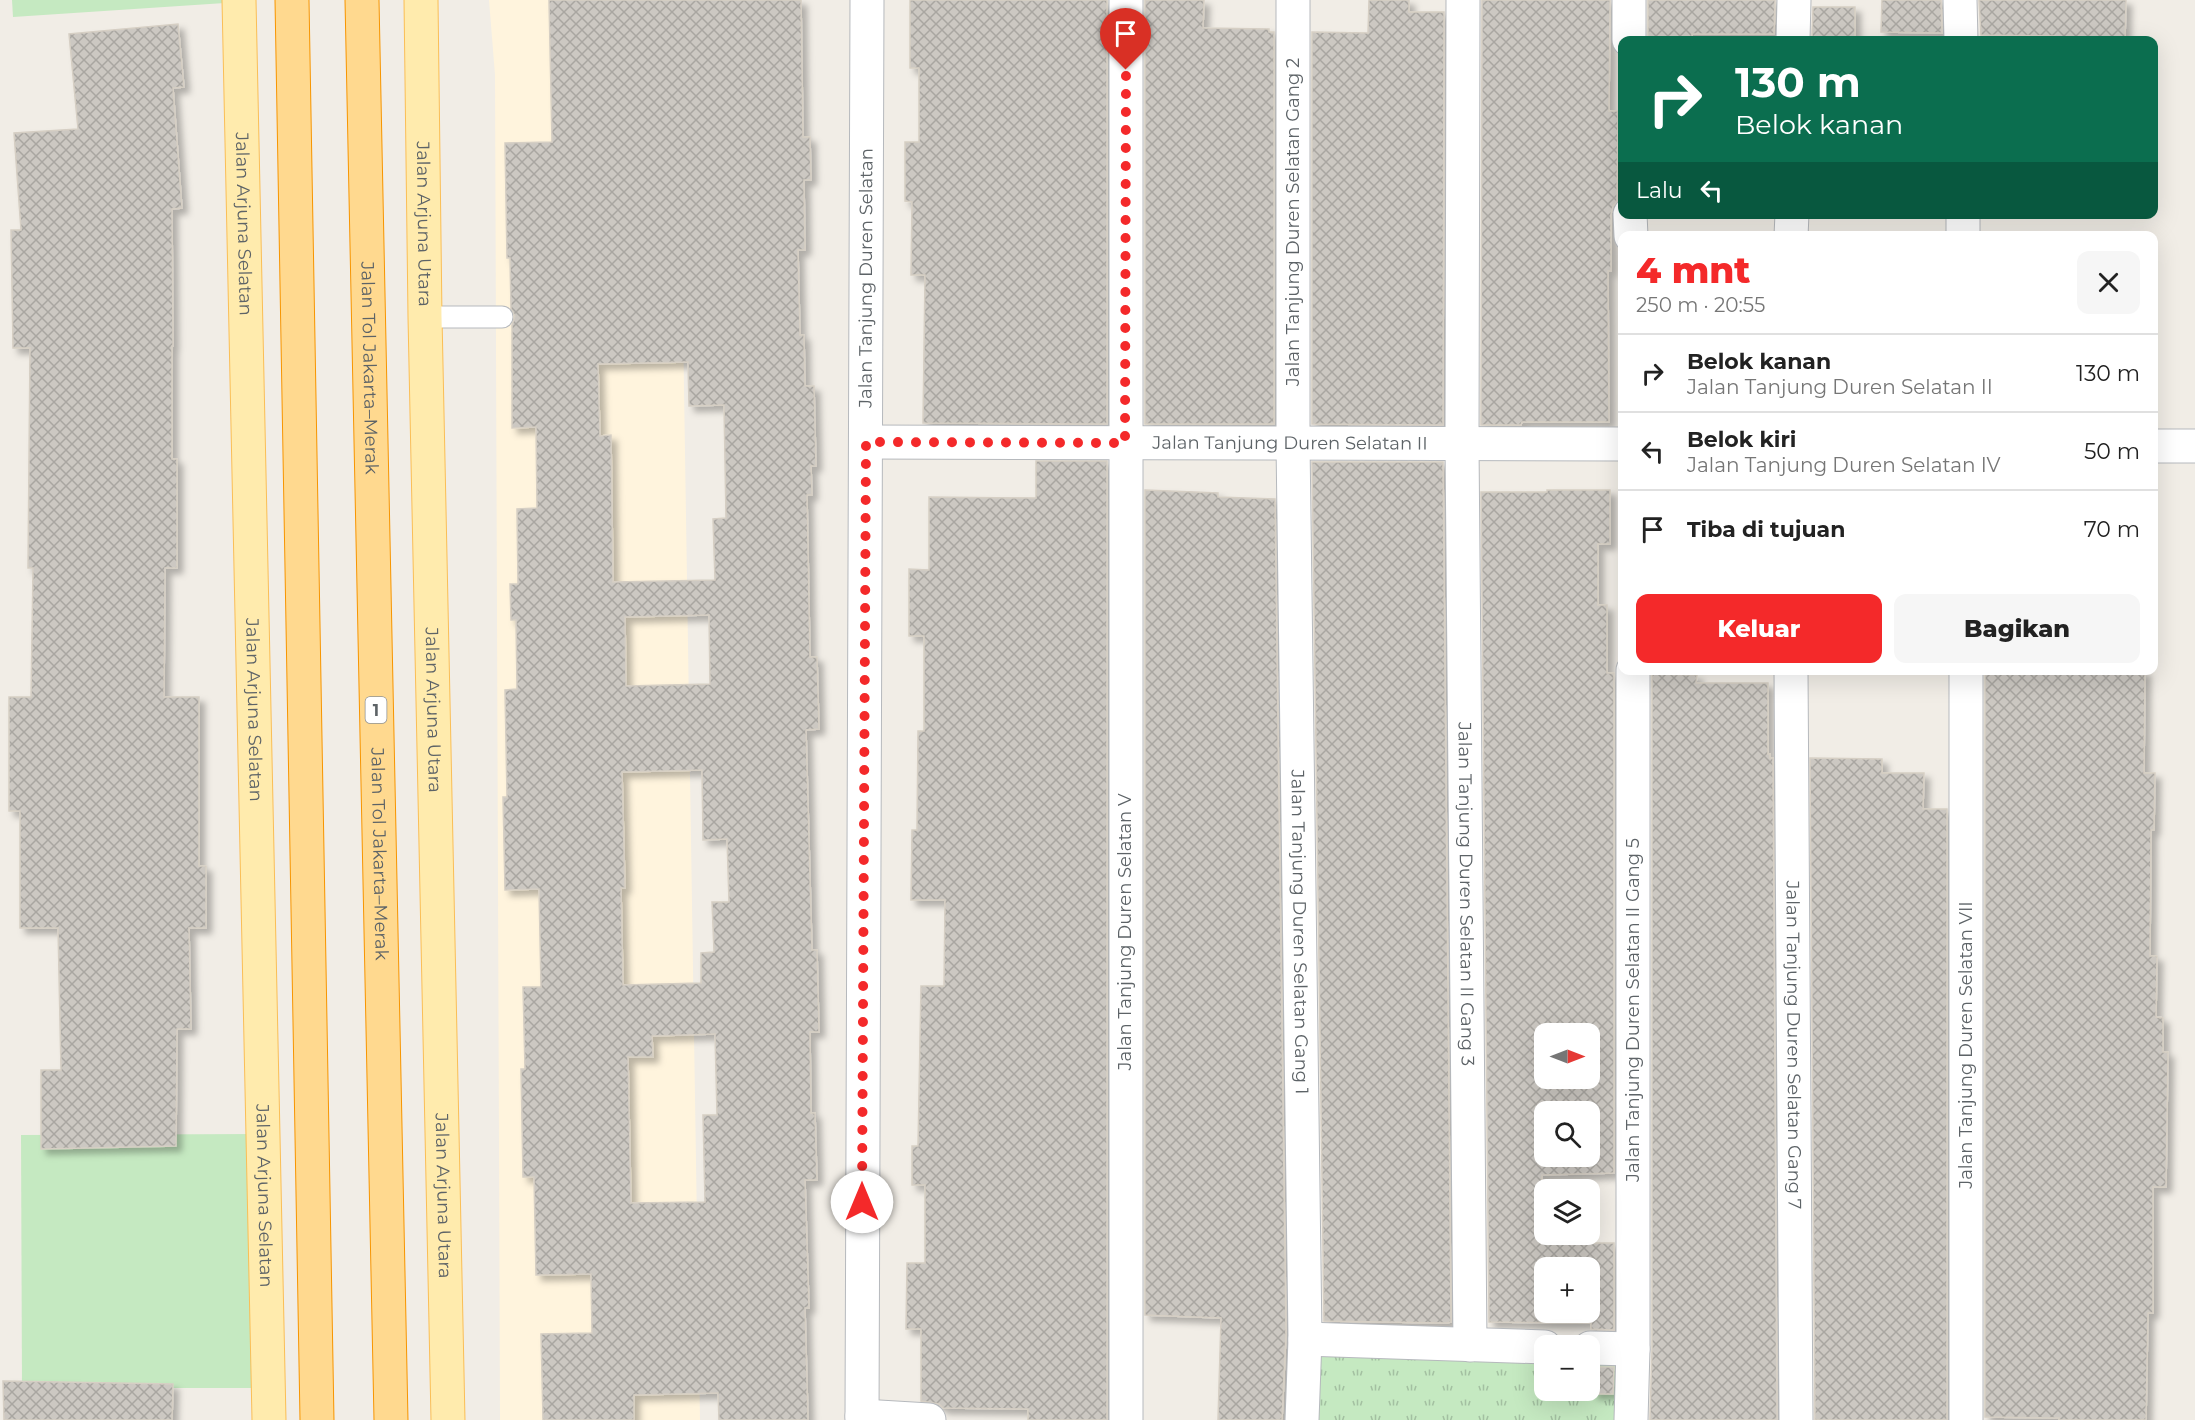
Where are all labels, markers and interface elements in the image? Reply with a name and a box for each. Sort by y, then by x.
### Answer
pin [1100,8,1151,70]
icon: arrive [1109,17,1142,50]
text: 130 m [1735,56,1861,108]
street label: Jalan Tanjung Duren Selatan Gang 2 [1282,58,1304,387]
icon: right [1636,60,1714,138]
text: Belok kanan [1735,108,1903,141]
street label: Jalan Arjuna Selatan [231,131,257,316]
street label: Jalan Arjuna Utara [412,140,436,307]
street label: Jalan Tanjung Duren Selatan [855,148,877,409]
icon: left [1695,174,1728,207]
text: Lalu [1636,177,1683,204]
text: 4 mnt [1636,248,1750,292]
button: close [2077,251,2140,314]
street label: Jalan Tol Jakarta–Merak [356,260,383,475]
text: 250 m · 20:55 [1636,293,1765,317]
text: Belok kanan [1687,348,1831,375]
icon: right [1636,357,1669,390]
text: 130 m [2076,360,2140,387]
text: Jalan Tanjung Duren Selatan II [1687,375,1993,399]
text: Belok kiri [1687,426,1796,453]
street label: Jalan Tanjung Duren Selatan II [1151,432,1428,454]
icon: left [1636,435,1669,468]
text: 50 m [2084,438,2140,465]
text: Jalan Tanjung Duren Selatan IV [1687,453,2000,477]
icon: arrive [1636,513,1669,546]
text: Tiba di tujuan [1687,516,1845,543]
text: 70 m [2084,516,2140,543]
button: Keluar [1636,594,1882,663]
button: Bagikan [1894,594,2140,663]
street label: Jalan Arjuna Selatan [241,617,267,802]
street label: Jalan Arjuna Utara [420,626,446,793]
road number: 1 [366,697,386,723]
street label: Jalan Tanjung Duren Selatan II Gang 3 [1453,721,1479,1066]
street label: Jalan Tol Jakarta–Merak [366,746,393,961]
street label: Jalan Tanjung Duren Selatan Gang 1 [1286,768,1313,1095]
street label: Jalan Tanjung Duren Selatan V [1114,793,1136,1071]
street label: Jalan Tanjung Duren Selatan II Gang 5 [1622,838,1644,1183]
street label: Jalan Tanjung Duren Selatan Gang 7 [1781,879,1806,1210]
street label: Jalan Tanjung Duren Selatan VII [1955,901,1977,1190]
north arrow [1534,1023,1600,1089]
map controls [1534,1023,1600,1401]
button: search [1534,1101,1600,1167]
street label: Jalan Arjuna Selatan [251,1103,277,1288]
street label: Jalan Arjuna Utara [431,1112,456,1279]
position arrow [830,1170,894,1234]
button: layers [1534,1179,1600,1245]
button: + [1534,1257,1600,1323]
button: − [1534,1335,1600,1401]

